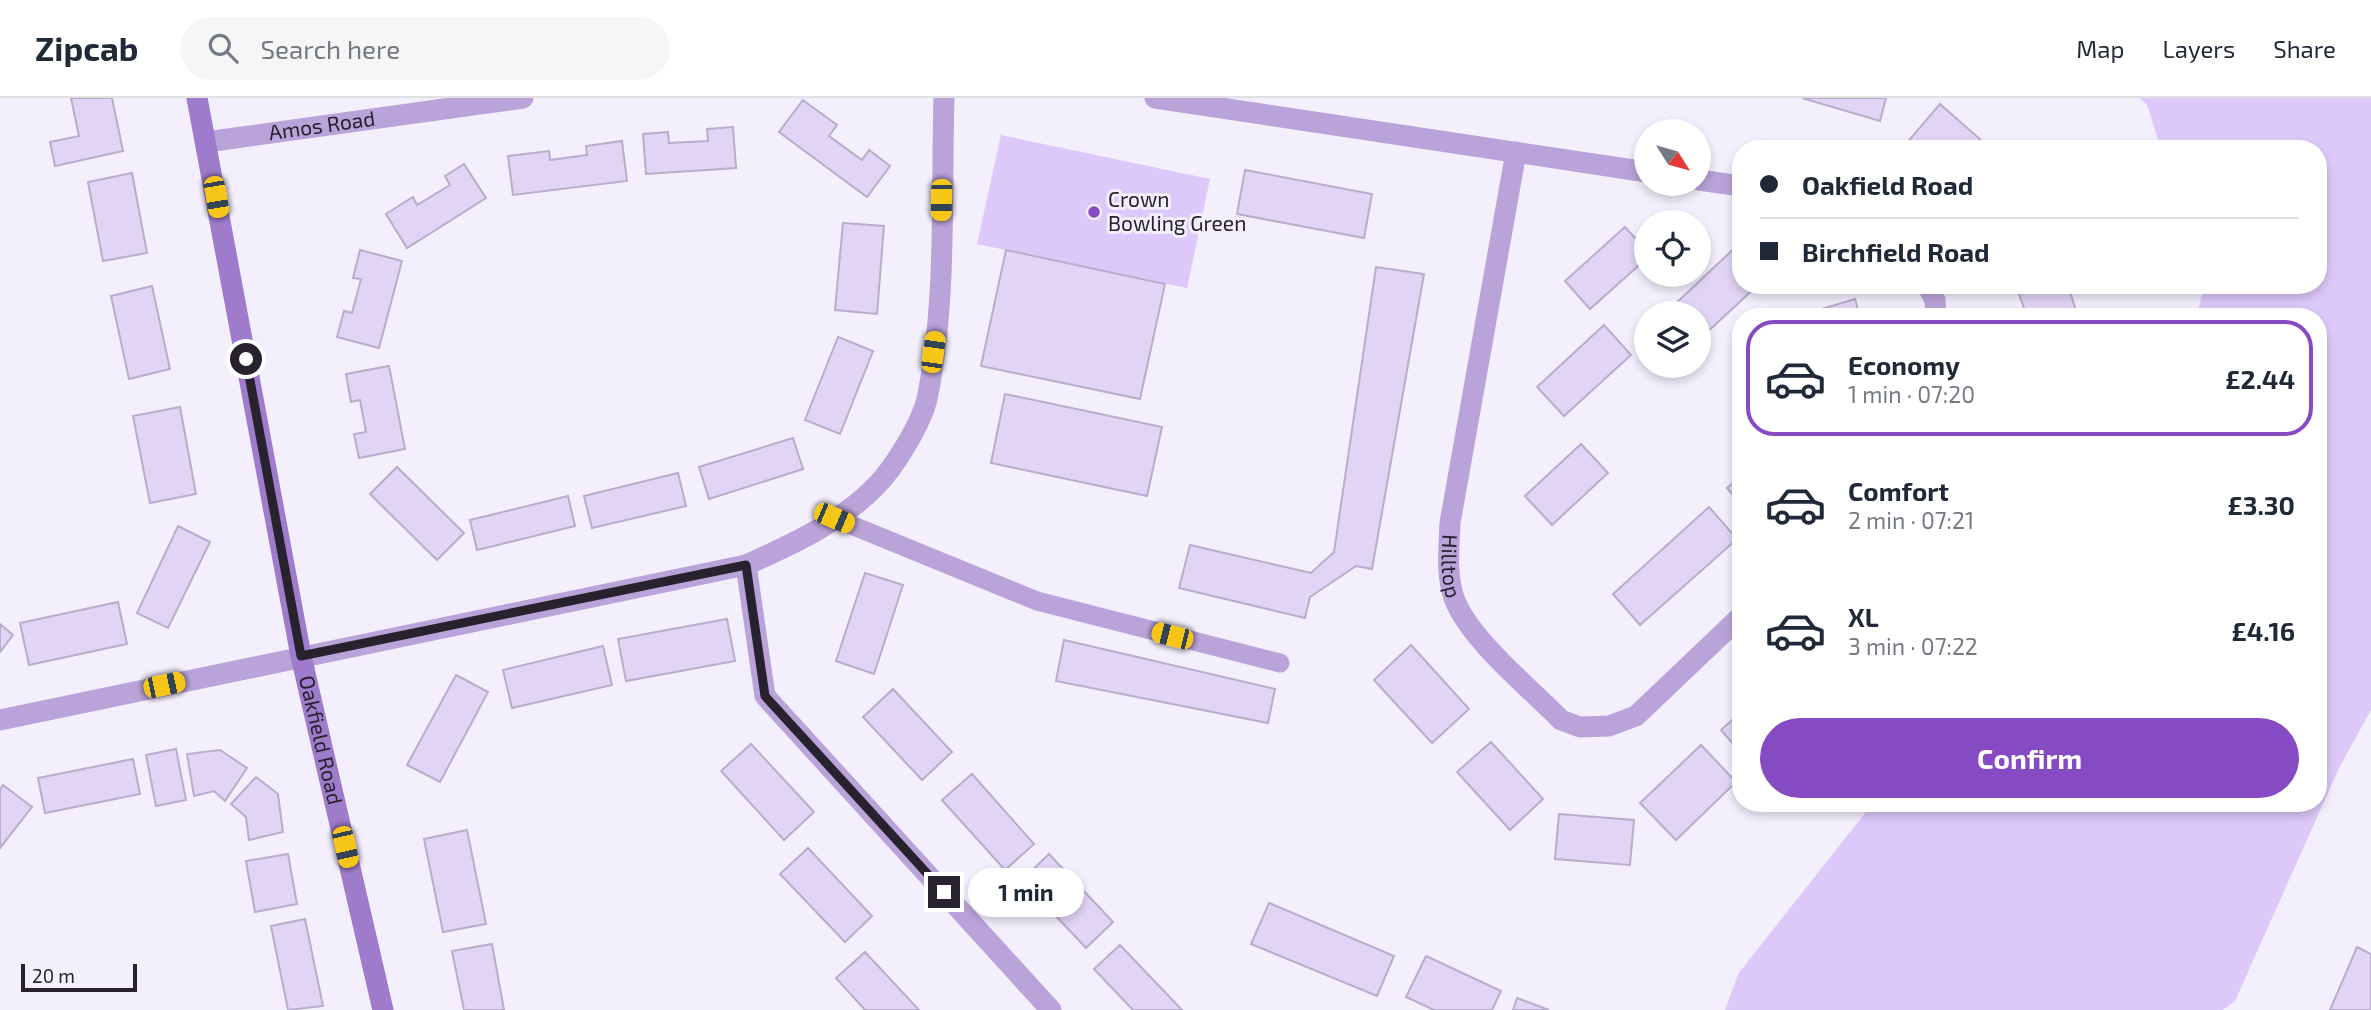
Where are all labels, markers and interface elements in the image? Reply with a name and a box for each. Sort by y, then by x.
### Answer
search box [180,17,670,80]
text: Zipcab [35,28,138,68]
icon: search [204,29,242,67]
text: Search here [260,33,400,64]
text: Map [2076,34,2124,63]
text: Layers [2162,34,2235,63]
text: Share [2273,34,2336,63]
street label: Amos Road [267,105,376,144]
north arrow [1634,119,1712,196]
map controls [1634,119,1711,378]
text: Oakfield Road [1802,169,1973,200]
car [203,174,230,220]
car [931,179,952,221]
place label: Crown Bowling Green [1108,186,1246,235]
marker: Crown Bowling Green [1086,204,1102,220]
button: locate [1634,210,1711,287]
text: Birchfield Road [1802,236,1990,267]
button: layers [1634,301,1711,378]
car [920,330,947,374]
route start [230,343,262,375]
icon: car [1764,347,1827,410]
text: Economy [1848,349,1960,380]
text: £2.44 [2225,363,2295,394]
text: 1 min · 07:20 [1848,380,1975,408]
icon: car [1764,473,1827,536]
text: Comfort [1848,475,1949,506]
text: £3.30 [2228,489,2295,520]
car [811,500,858,536]
text: 2 min · 07:21 [1848,506,1974,534]
street label: Hilltop [1438,534,1467,600]
icon: car [1764,599,1827,662]
text: XL [1848,601,1879,632]
text: £4.16 [2231,615,2295,646]
car [1150,621,1195,651]
text: 3 min · 07:22 [1848,632,1978,660]
car [142,670,187,700]
street label: Oakfield Road [295,673,349,807]
button: Confirm [1760,718,2299,798]
car [331,824,360,870]
callout: 1 min [968,868,1084,916]
route end [928,876,960,908]
text: 1 min [998,878,1054,906]
scale bar [21,961,136,993]
text: 20 m [32,964,75,987]

